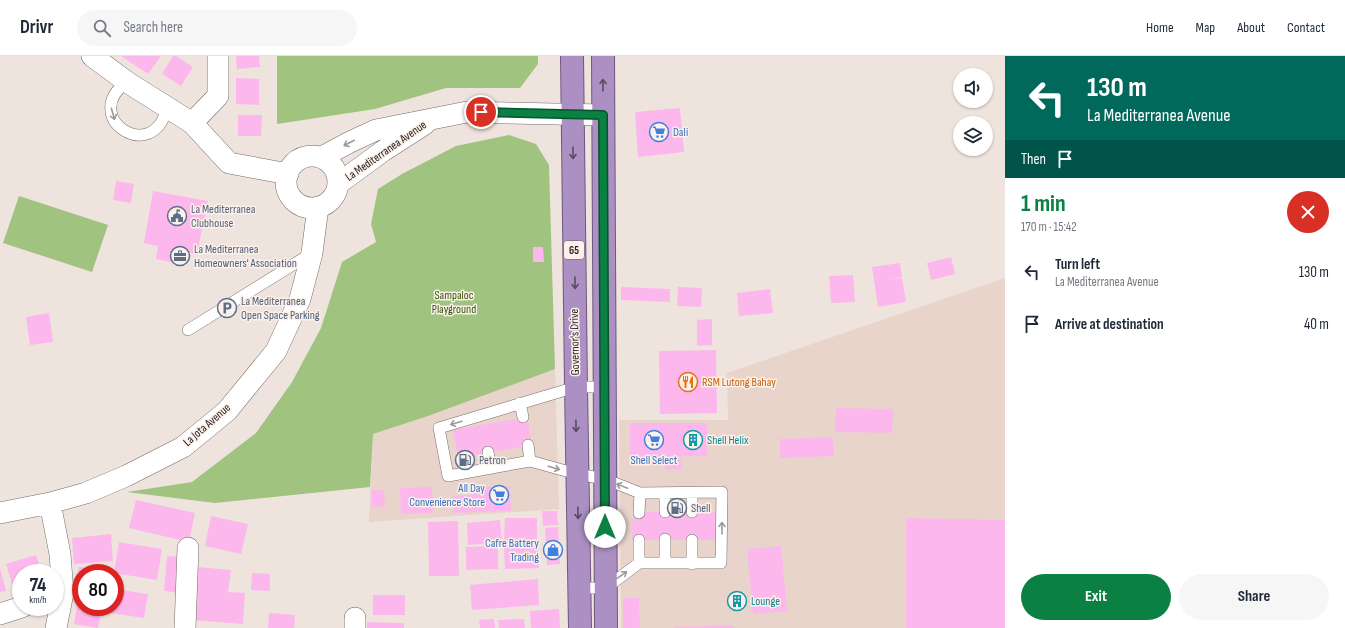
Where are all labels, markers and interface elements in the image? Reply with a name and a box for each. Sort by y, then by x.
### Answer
search box [77,10,357,46]
text: Drivr [20,16,53,39]
icon: search [91,17,113,39]
text: Search here [123,18,183,37]
text: Home [1146,19,1174,36]
text: Map [1196,19,1215,36]
text: About [1237,19,1265,36]
text: Contact [1287,19,1325,36]
map controls [953,68,993,156]
button: sound [953,68,993,108]
text: 130 m [1087,71,1147,104]
icon: left [1021,72,1073,124]
one-way arrow [599,79,607,92]
pin [464,95,498,129]
icon: arrive [470,101,492,123]
text: La Mediterranea Avenue [1087,105,1231,126]
one-way arrow [110,107,117,120]
button: layers [953,116,993,156]
street label: La Mediterranea Avenue [343,117,430,185]
supermarket icon: Dali [648,121,670,143]
place label: Dali [673,125,688,140]
one-way arrow [343,139,355,147]
one-way arrow [569,146,577,159]
icon: arrive [1054,148,1076,170]
text: Then [1021,150,1046,169]
text: 1 min [1021,189,1066,218]
button: close [1287,191,1329,233]
place label: La Mediterranea Clubhouse [191,202,256,231]
public building icon: La Mediterranea Clubhouse [166,205,188,227]
text: 170 m · 15:42 [1021,219,1077,235]
road number: 65 [564,241,584,259]
place label: La Mediterranea Homeowners' Association [194,242,297,271]
office icon: La Mediterranea Homeowners' Association [169,245,191,267]
text: Turn left [1055,255,1100,274]
icon: left [1021,261,1043,283]
text: 130 m [1299,263,1329,282]
text: La Mediterranea Avenue [1055,274,1159,290]
one-way arrow [571,276,578,289]
park label: Sampaloc Playground [432,288,476,317]
place label: La Mediterranea Open Space Parking [241,294,320,323]
parking icon: La Mediterranea Open Space Parking [216,297,238,319]
street label: Governor's Drive [567,309,583,375]
icon: arrive [1021,313,1043,335]
text: Arrive at destination [1055,315,1164,334]
text: 40 m [1304,315,1329,334]
restaurant icon: RSM Lutong Bahay [677,371,699,393]
place label: RSM Lutong Bahay [702,375,776,390]
street label: La Jota Avenue [180,400,234,450]
one-way arrow [573,419,580,432]
one-way arrow [450,420,463,427]
supermarket icon: Shell Select [643,429,665,451]
building icon: Shell Helix [682,429,704,451]
place label: Shell Helix [707,433,749,448]
fuel station icon: Petron [454,449,476,471]
place label: Petron [479,453,506,468]
place label: Shell Select [631,453,678,468]
one-way arrow [547,465,560,472]
place label: All Day Convenience Store [409,481,485,510]
one-way arrow [617,482,629,490]
supermarket icon: All Day Convenience Store [488,484,510,506]
fuel station icon: Shell [666,497,688,519]
place label: Shell [691,501,711,516]
one-way arrow [574,506,582,519]
position arrow [584,506,626,548]
one-way arrow [718,522,726,535]
place label: Cafre Battery Trading [485,536,539,565]
shop icon: Cafre Battery Trading [542,539,564,561]
speed limit sign: 80 [72,564,124,616]
one-way arrow [617,571,628,579]
text: 74 [30,573,46,597]
button: Exit [1021,574,1171,620]
button: Share [1179,574,1329,620]
building icon: Lounge [726,590,748,612]
text: km/h [29,594,47,606]
place label: Lounge [751,594,780,609]

